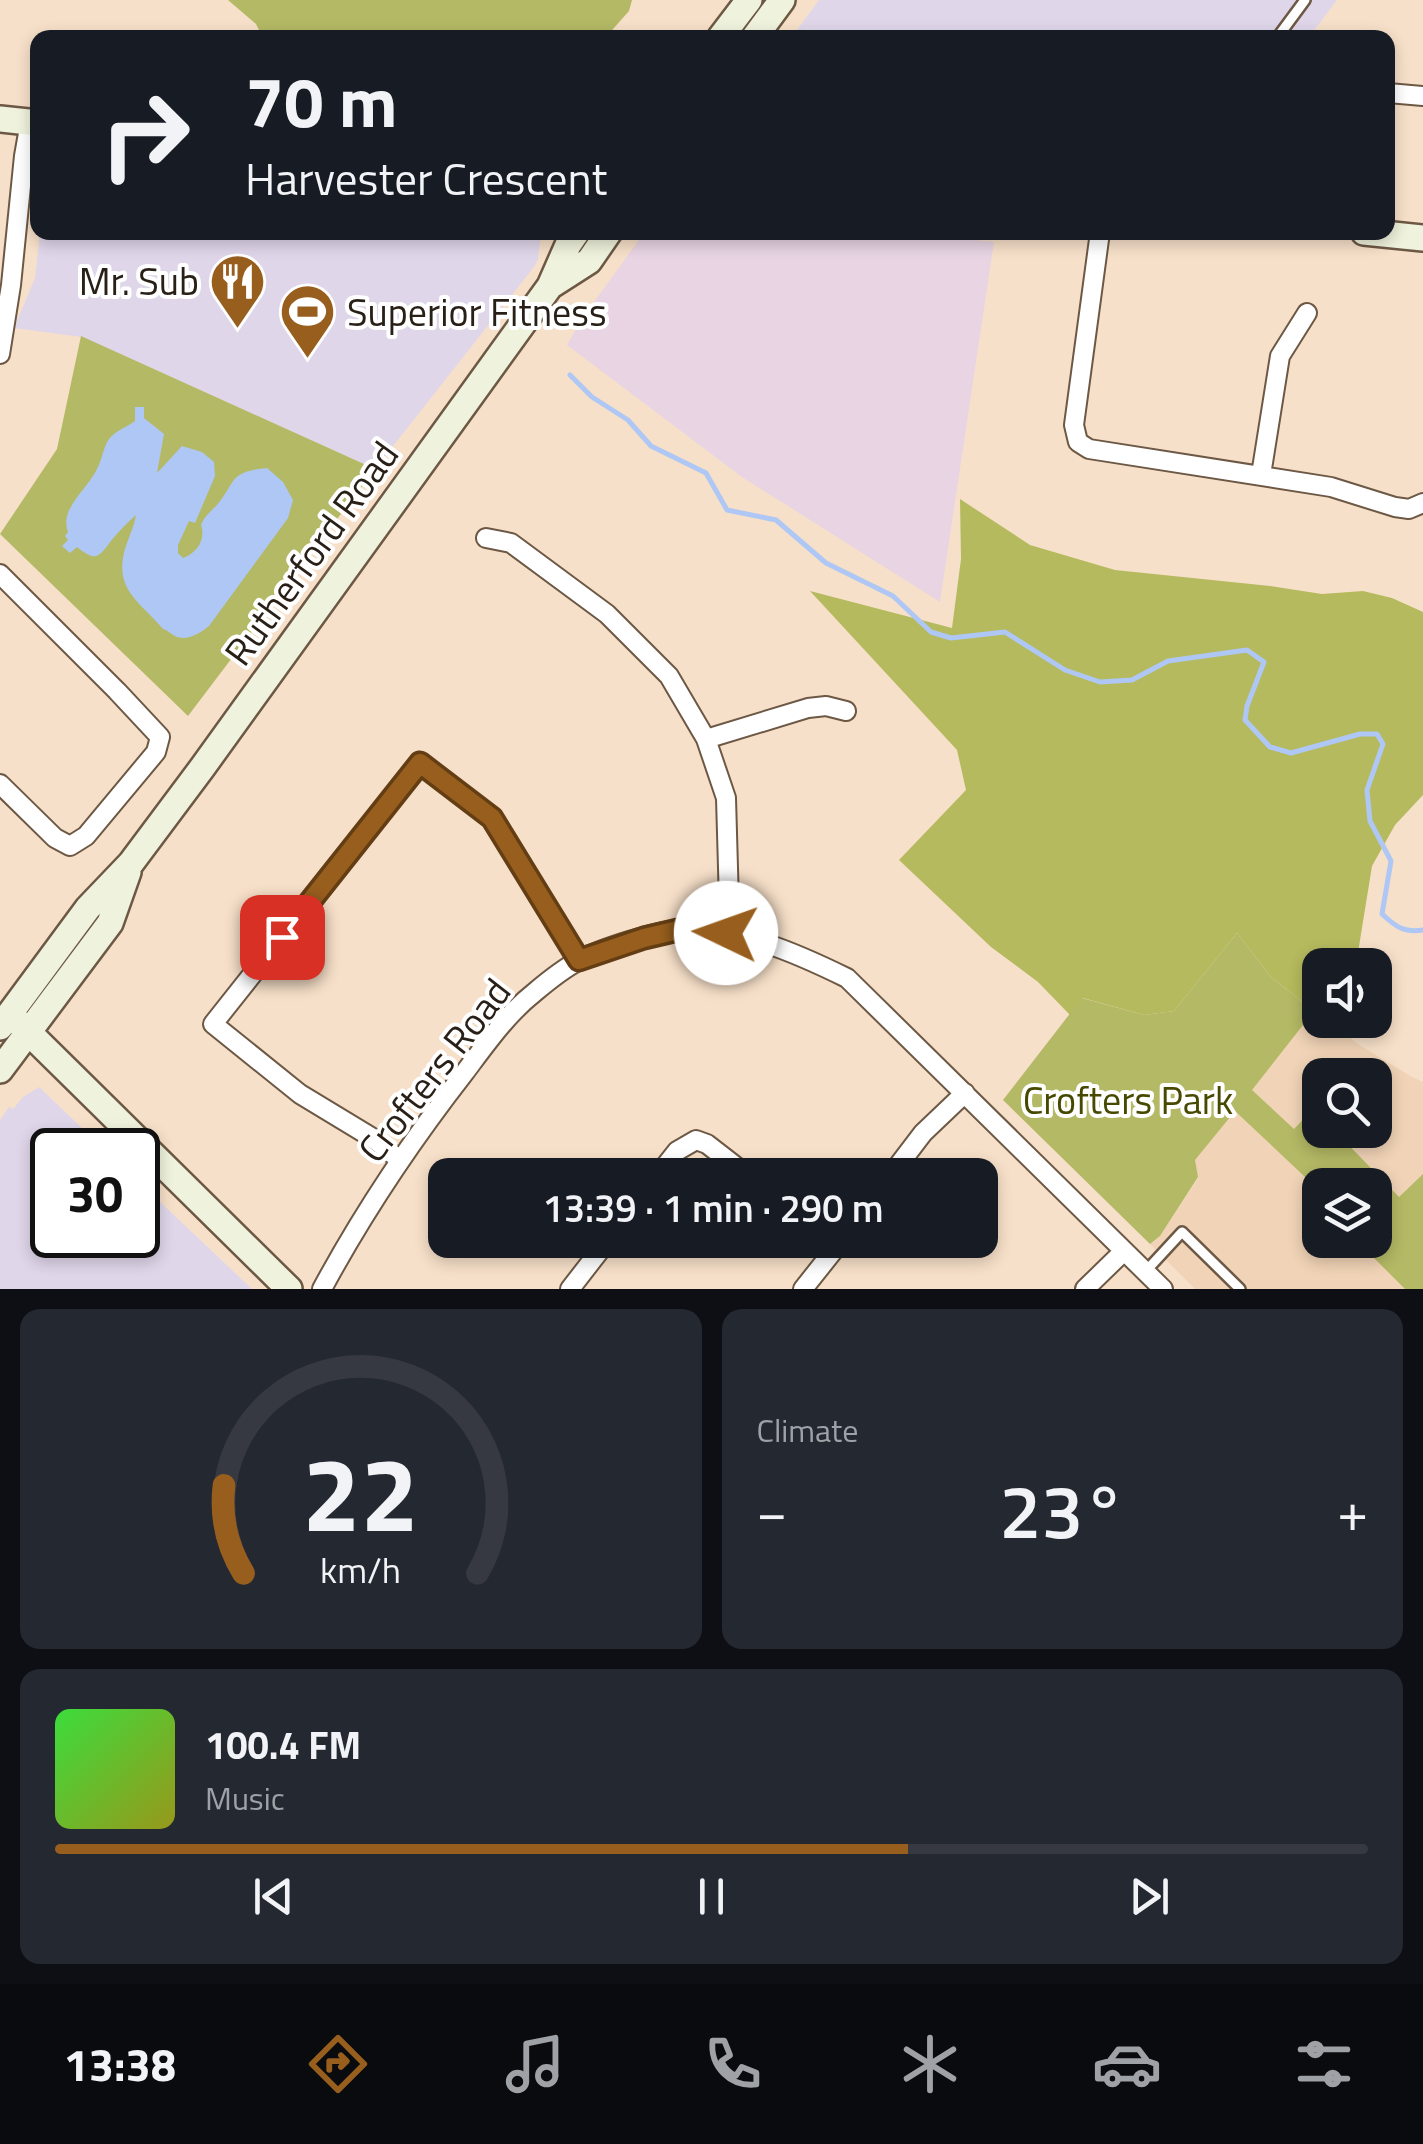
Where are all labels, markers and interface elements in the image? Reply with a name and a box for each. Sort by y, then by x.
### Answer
text: 70 m [245,48,398,154]
icon: right [80,70,210,200]
text: Harvester Crescent [245,144,607,212]
restaurant icon: Mr. Sub [208,251,268,330]
place label: Mr. Sub [79,252,199,310]
sports icon: Superior Fitness [278,282,338,361]
place label: Superior Fitness [347,283,607,341]
street label: Rutherford Road [210,429,412,677]
position arrow [674,881,778,985]
pin [240,895,325,980]
icon: arrive [255,910,310,965]
map controls [1302,948,1392,1258]
button: sound [1302,948,1392,1038]
street label: Crofters Road [343,965,525,1175]
button: search [1302,1058,1392,1148]
park label: Crofters Park [1023,1071,1233,1129]
speed limit sign: 30 [30,1128,160,1258]
button: layers [1302,1168,1392,1258]
text: 13:39 · 1 min · 290 m [542,1179,884,1237]
text: Climate [757,1406,858,1454]
text: 22 [303,1413,419,1571]
text: 23° [999,1453,1125,1567]
text: − [757,1469,787,1552]
text: + [1337,1469,1368,1552]
text: km/h [320,1542,401,1597]
text: 100.4 FM [205,1716,361,1774]
text: Music [205,1774,285,1822]
icon: previous [246,1869,301,1924]
icon: pause [684,1869,739,1924]
icon: next [1122,1869,1177,1924]
icon: directions [303,2029,373,2099]
icon: music [500,2029,570,2099]
icon: phone [698,2029,768,2099]
icon: climate [895,2029,965,2099]
icon: car [1092,2029,1162,2099]
icon: filters [1289,2029,1359,2099]
text: 13:38 [64,2030,176,2098]

